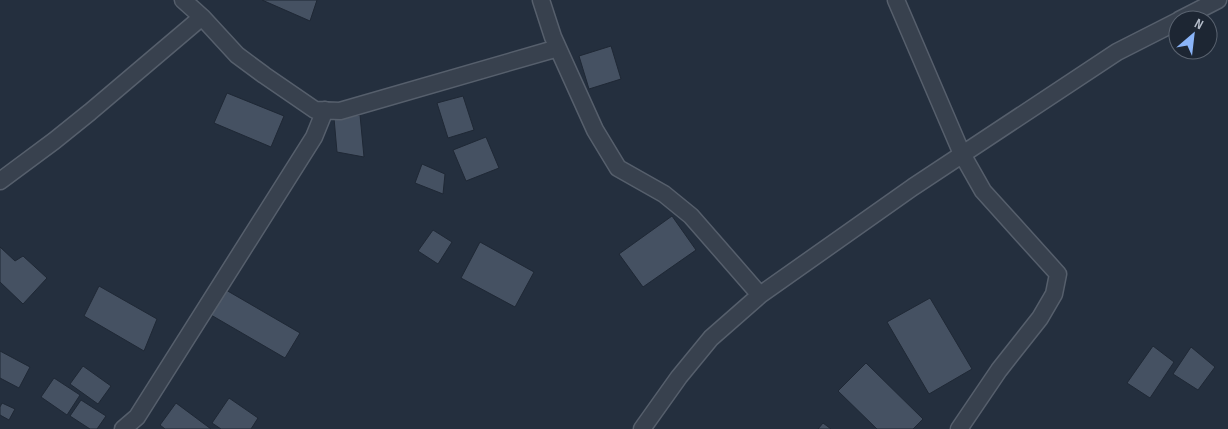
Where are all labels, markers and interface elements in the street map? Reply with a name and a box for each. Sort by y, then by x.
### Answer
north arrow [1168,10,1218,60]
text: N [1192,15,1206,33]

